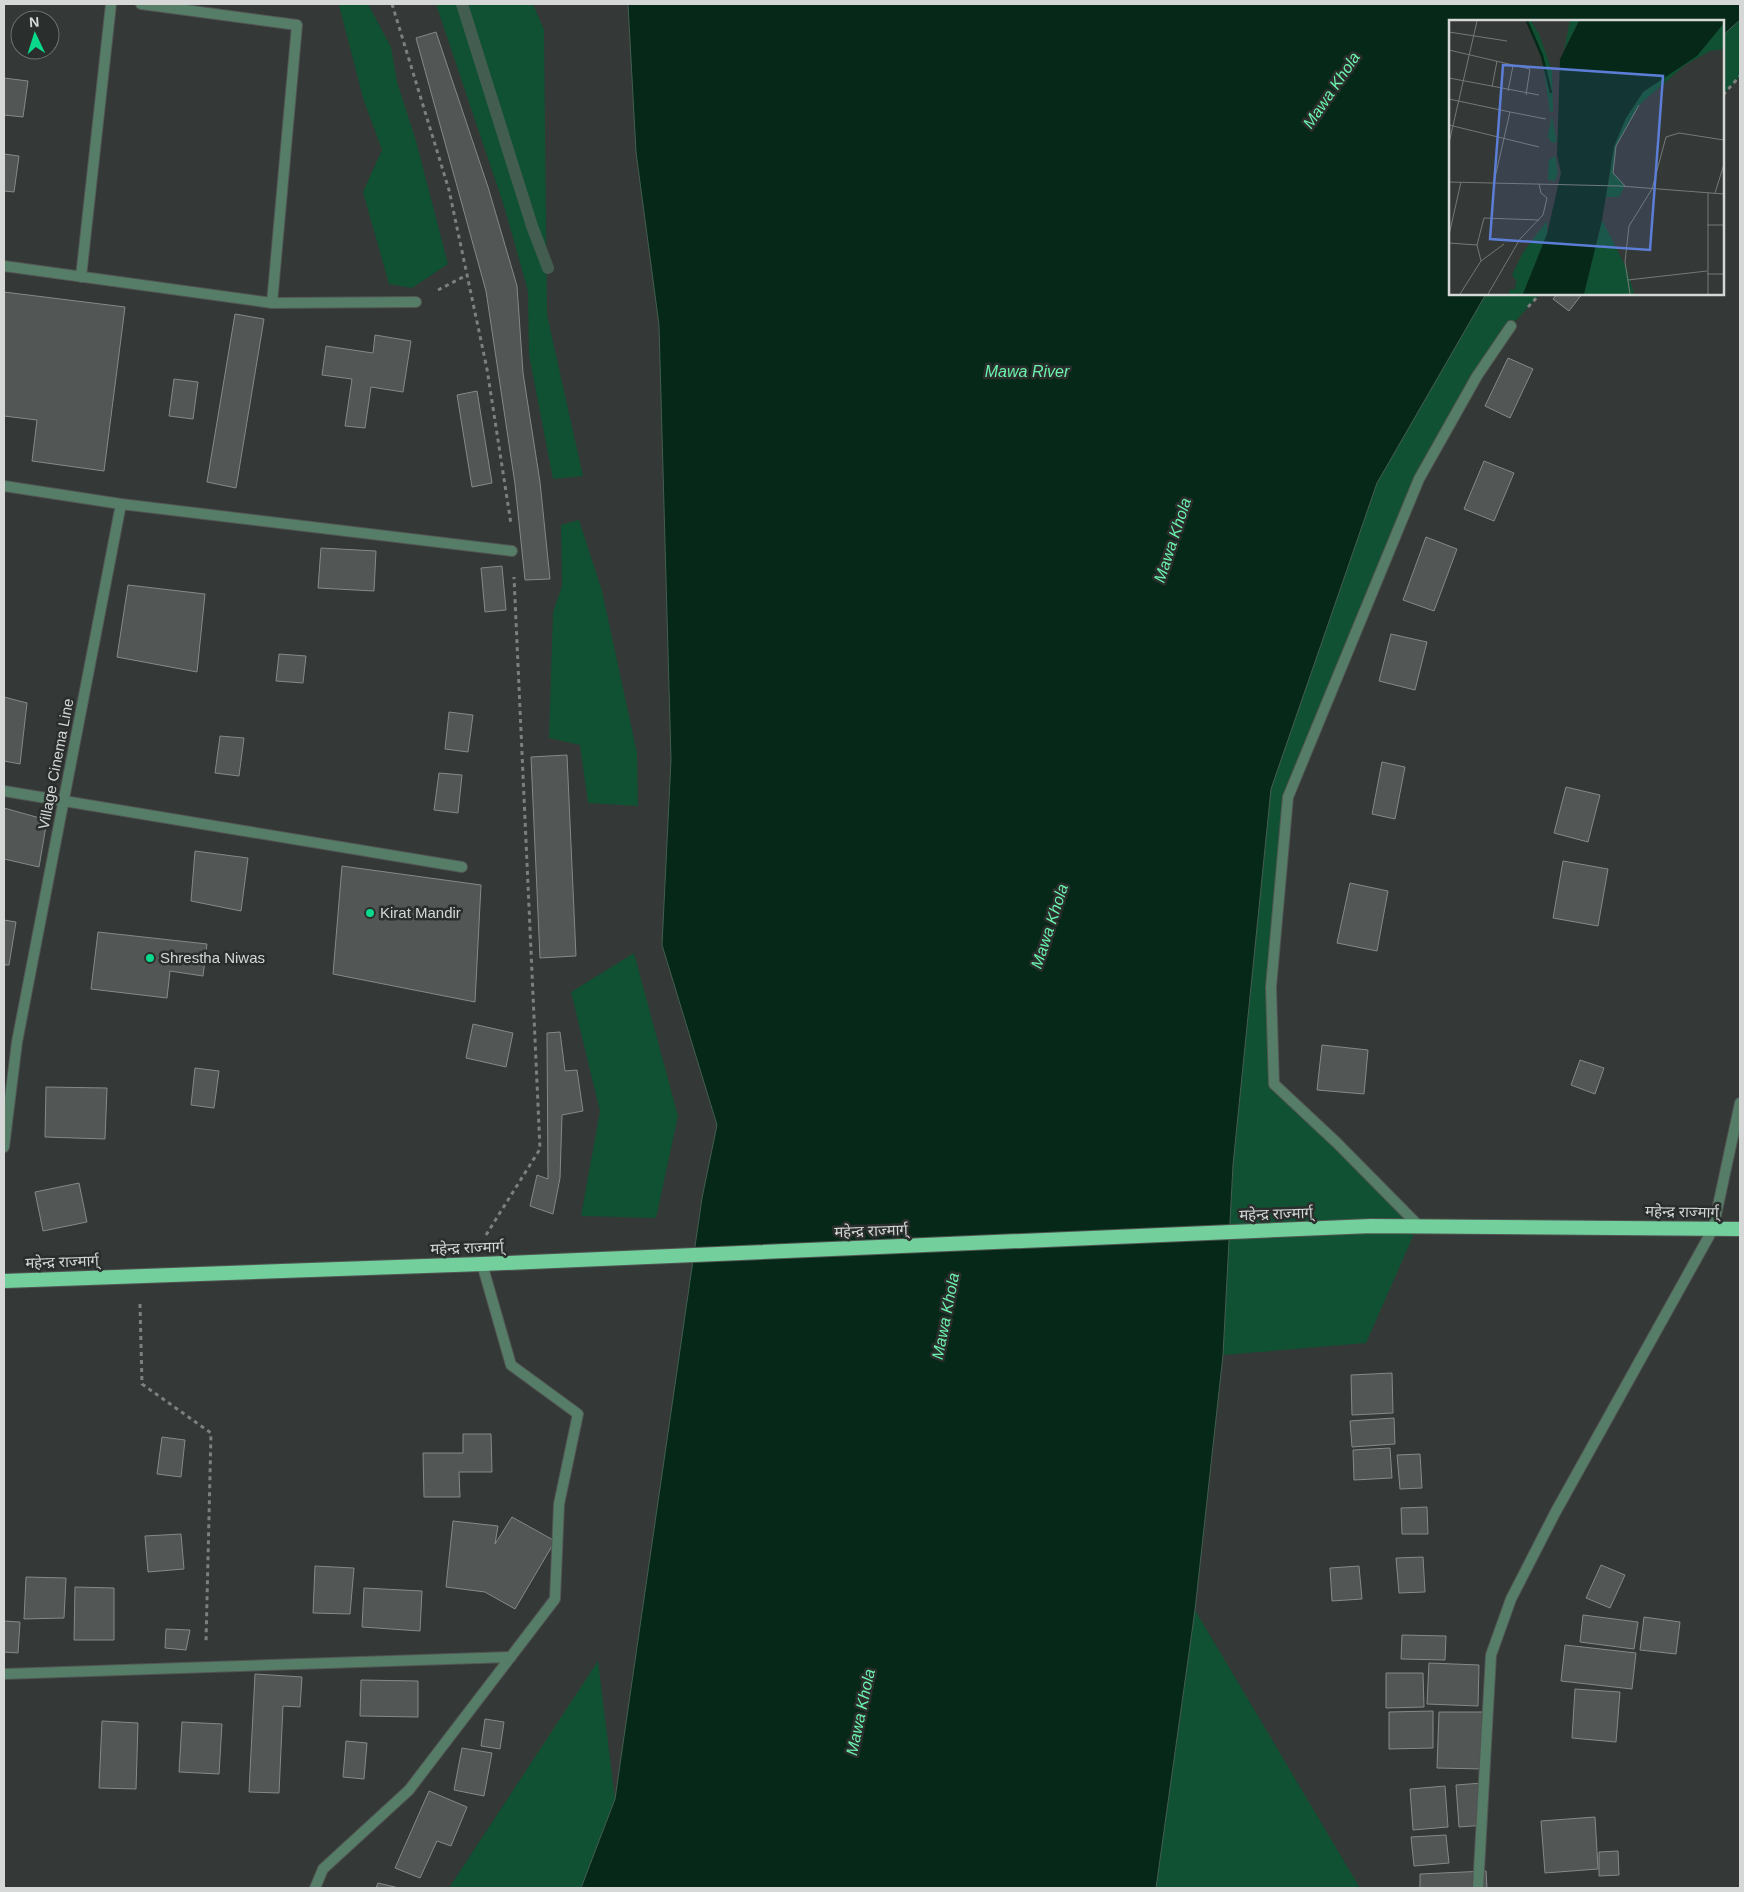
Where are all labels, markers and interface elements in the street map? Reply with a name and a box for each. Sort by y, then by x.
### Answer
north arrow [10,10,60,60]
text: N [28,14,40,30]
inset map [1449,20,1724,295]
water label: Mawa Khola [1300,49,1363,132]
water label: Mawa River [985,363,1070,380]
water label: Mawa Khola [1151,496,1194,585]
street label: Village Cinema Line [34,697,77,831]
water label: Mawa Khola [1028,882,1071,971]
place label: Kirat Mandir [380,904,461,921]
marker: Kirat Mandir [364,907,376,919]
place label: Shrestha Niwas [160,949,265,966]
marker: Shrestha Niwas [144,952,156,964]
street label: महेन्द्र राज्मार्ग् [1645,1202,1721,1223]
street label: महेन्द्र राज्मार्ग् [1239,1204,1315,1225]
street label: महेन्द्र राज्मार्ग् [834,1221,910,1242]
street label: महेन्द्र राज्मार्ग् [430,1238,506,1259]
street label: महेन्द्र राज्मार्ग् [25,1252,101,1273]
water label: Mawa Khola [929,1271,962,1361]
water label: Mawa Khola [843,1667,878,1757]

